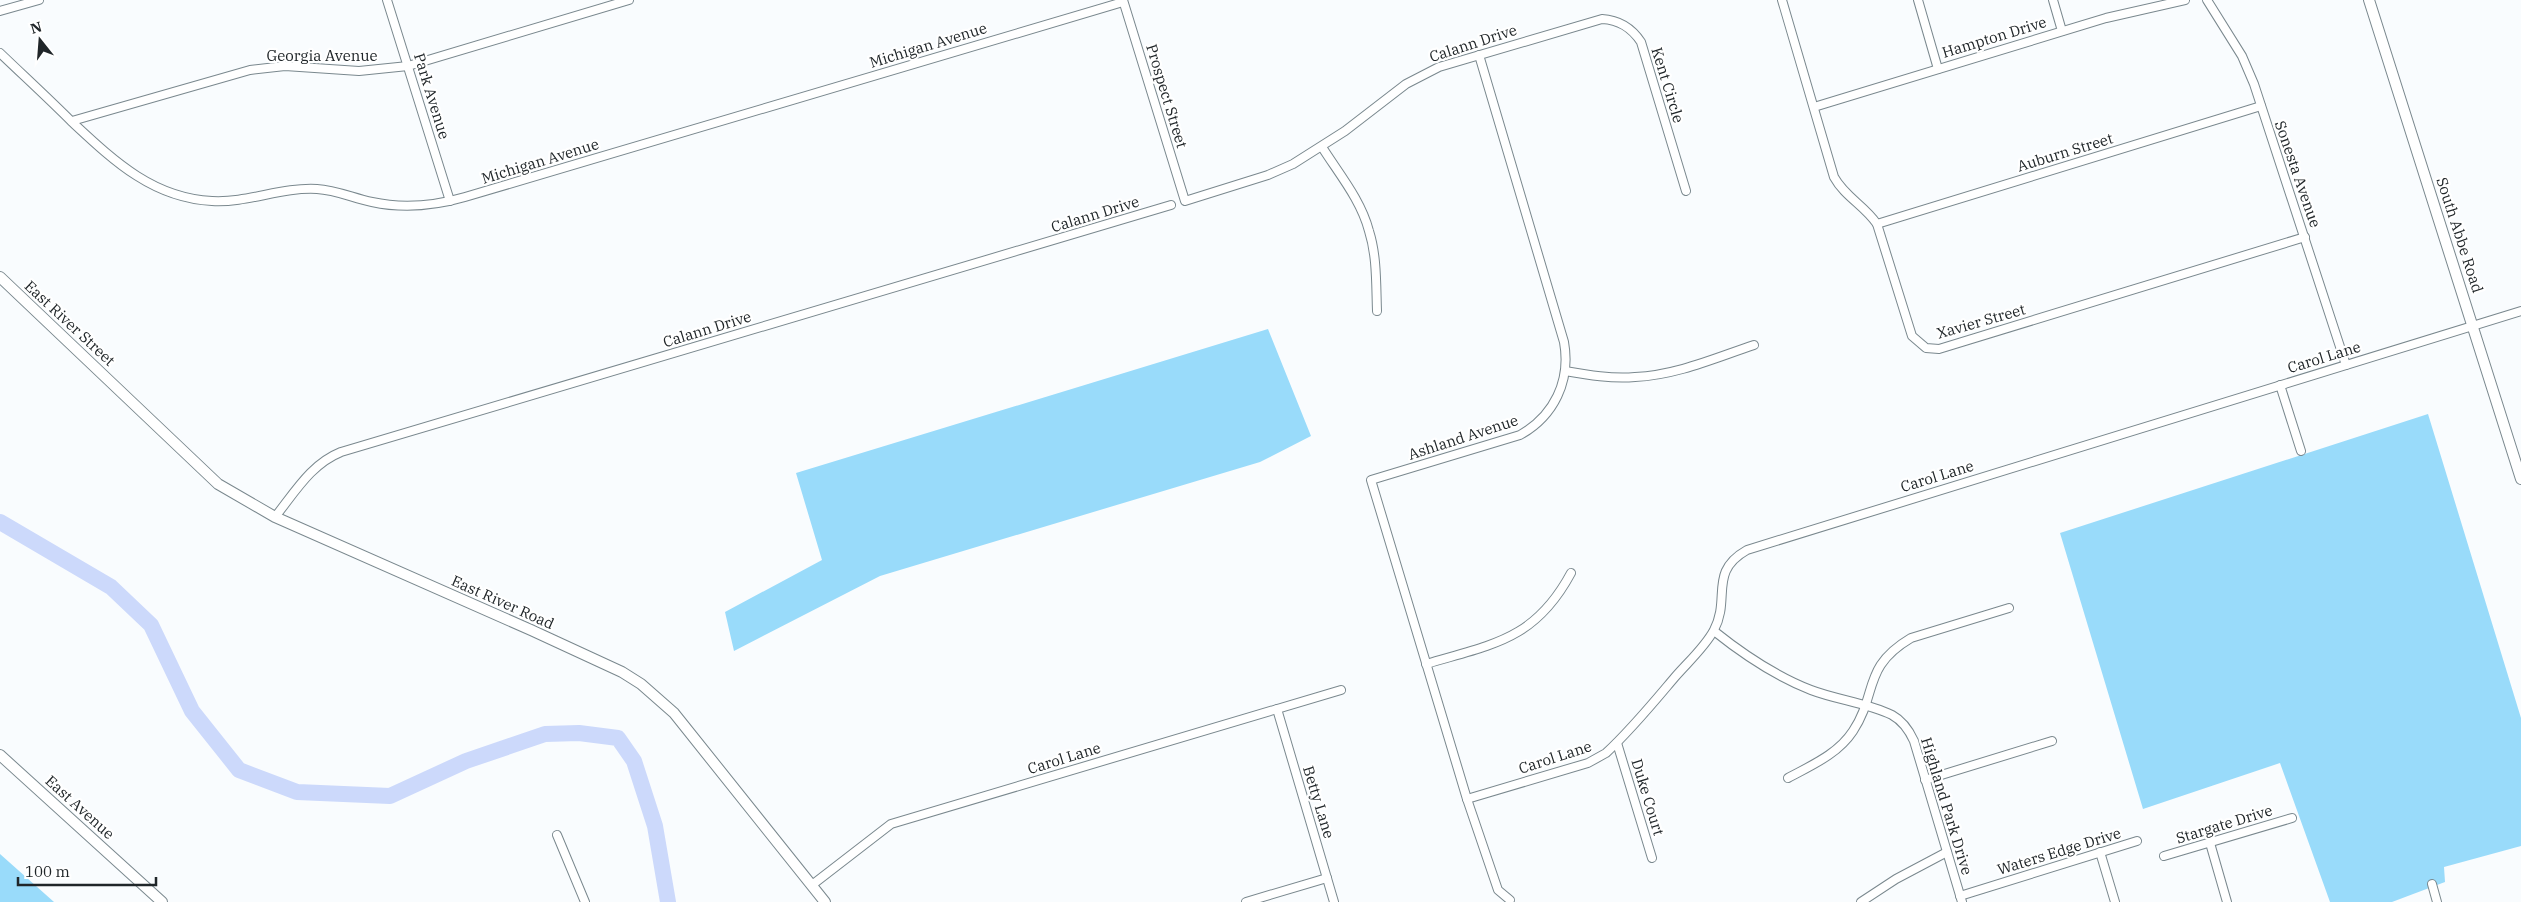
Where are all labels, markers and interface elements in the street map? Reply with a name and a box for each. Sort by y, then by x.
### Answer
street label: Hampton Drive [1939,12,2049,62]
north arrow [15,15,65,65]
text: N [28,17,44,38]
street label: Michigan Avenue [867,18,989,72]
street label: Calann Drive [1427,20,1519,66]
street label: Prospect Street [1142,42,1192,150]
street label: Kent Circle [1648,45,1688,125]
street label: Georgia Avenue [266,46,378,65]
street label: Park Avenue [410,51,454,141]
street label: Sonesta Avenue [2271,118,2325,230]
street label: Auburn Street [2015,128,2115,176]
street label: Michigan Avenue [479,134,601,188]
street label: South Abbe Road [2432,175,2488,295]
street label: Calann Drive [1049,192,1141,236]
street label: East River Street [21,276,119,370]
street label: Xavier Street [1935,299,2027,343]
street label: Calann Drive [661,307,753,351]
street label: Carol Lane [2285,337,2363,377]
street label: Ashland Avenue [1406,410,1520,464]
street label: Carol Lane [1898,456,1976,496]
street label: East River Road [449,571,557,633]
street label: Highland Park Drive [1917,735,1977,877]
street label: Carol Lane [1516,736,1594,778]
street label: Carol Lane [1025,738,1103,778]
street label: Duke Court [1627,756,1669,838]
street label: Betty Lane [1299,763,1339,841]
street label: East Avenue [41,771,119,843]
street label: Stargate Drive [2174,800,2274,848]
street label: Waters Edge Drive [1995,823,2123,879]
scale bar [18,854,155,886]
text: 100 m [25,862,70,881]

